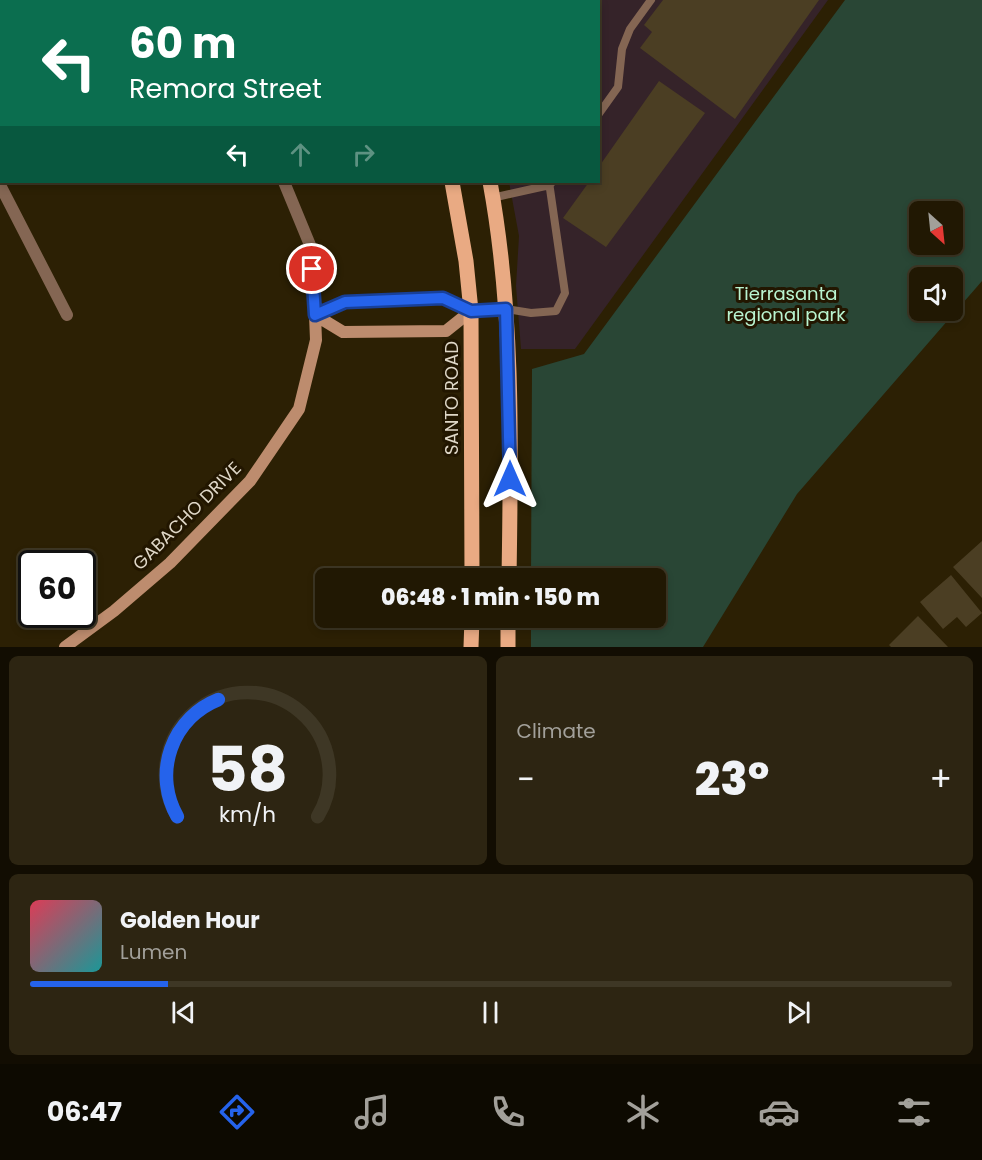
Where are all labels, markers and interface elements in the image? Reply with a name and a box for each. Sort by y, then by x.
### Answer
text: 60 m [129,14,237,73]
icon: left [30,24,108,102]
text: Remora Street [129,70,322,107]
icon: left [221,138,254,171]
icon: ahead [284,138,317,171]
icon: right [347,138,380,171]
north arrow [909,201,963,255]
map controls [909,201,963,321]
pin [286,243,337,294]
icon: arrive [295,252,328,285]
button: sound [909,267,963,321]
park label: Tierrasanta regional park [726,281,846,327]
street label: SANTO ROAD [439,341,464,455]
position arrow [478,447,542,511]
street label: GABACHO DRIVE [127,456,246,575]
speed limit sign: 60 [18,550,96,628]
text: 06:48 · 1 min · 150 m [381,582,600,613]
text: Climate [517,717,596,745]
text: 58 [207,725,288,813]
text: 23° [695,748,769,811]
text: − [517,756,535,803]
text: + [929,756,952,803]
text: km/h [219,800,276,831]
text: Golden Hour [120,905,260,936]
text: Lumen [120,938,187,966]
icon: previous [167,996,200,1029]
icon: pause [474,996,507,1029]
icon: next [782,996,815,1029]
icon: directions [216,1091,258,1133]
icon: music [351,1091,393,1133]
icon: phone [487,1091,529,1133]
icon: climate [622,1091,664,1133]
icon: car [758,1091,800,1133]
icon: filters [893,1091,935,1133]
text: 06:47 [47,1093,122,1130]

